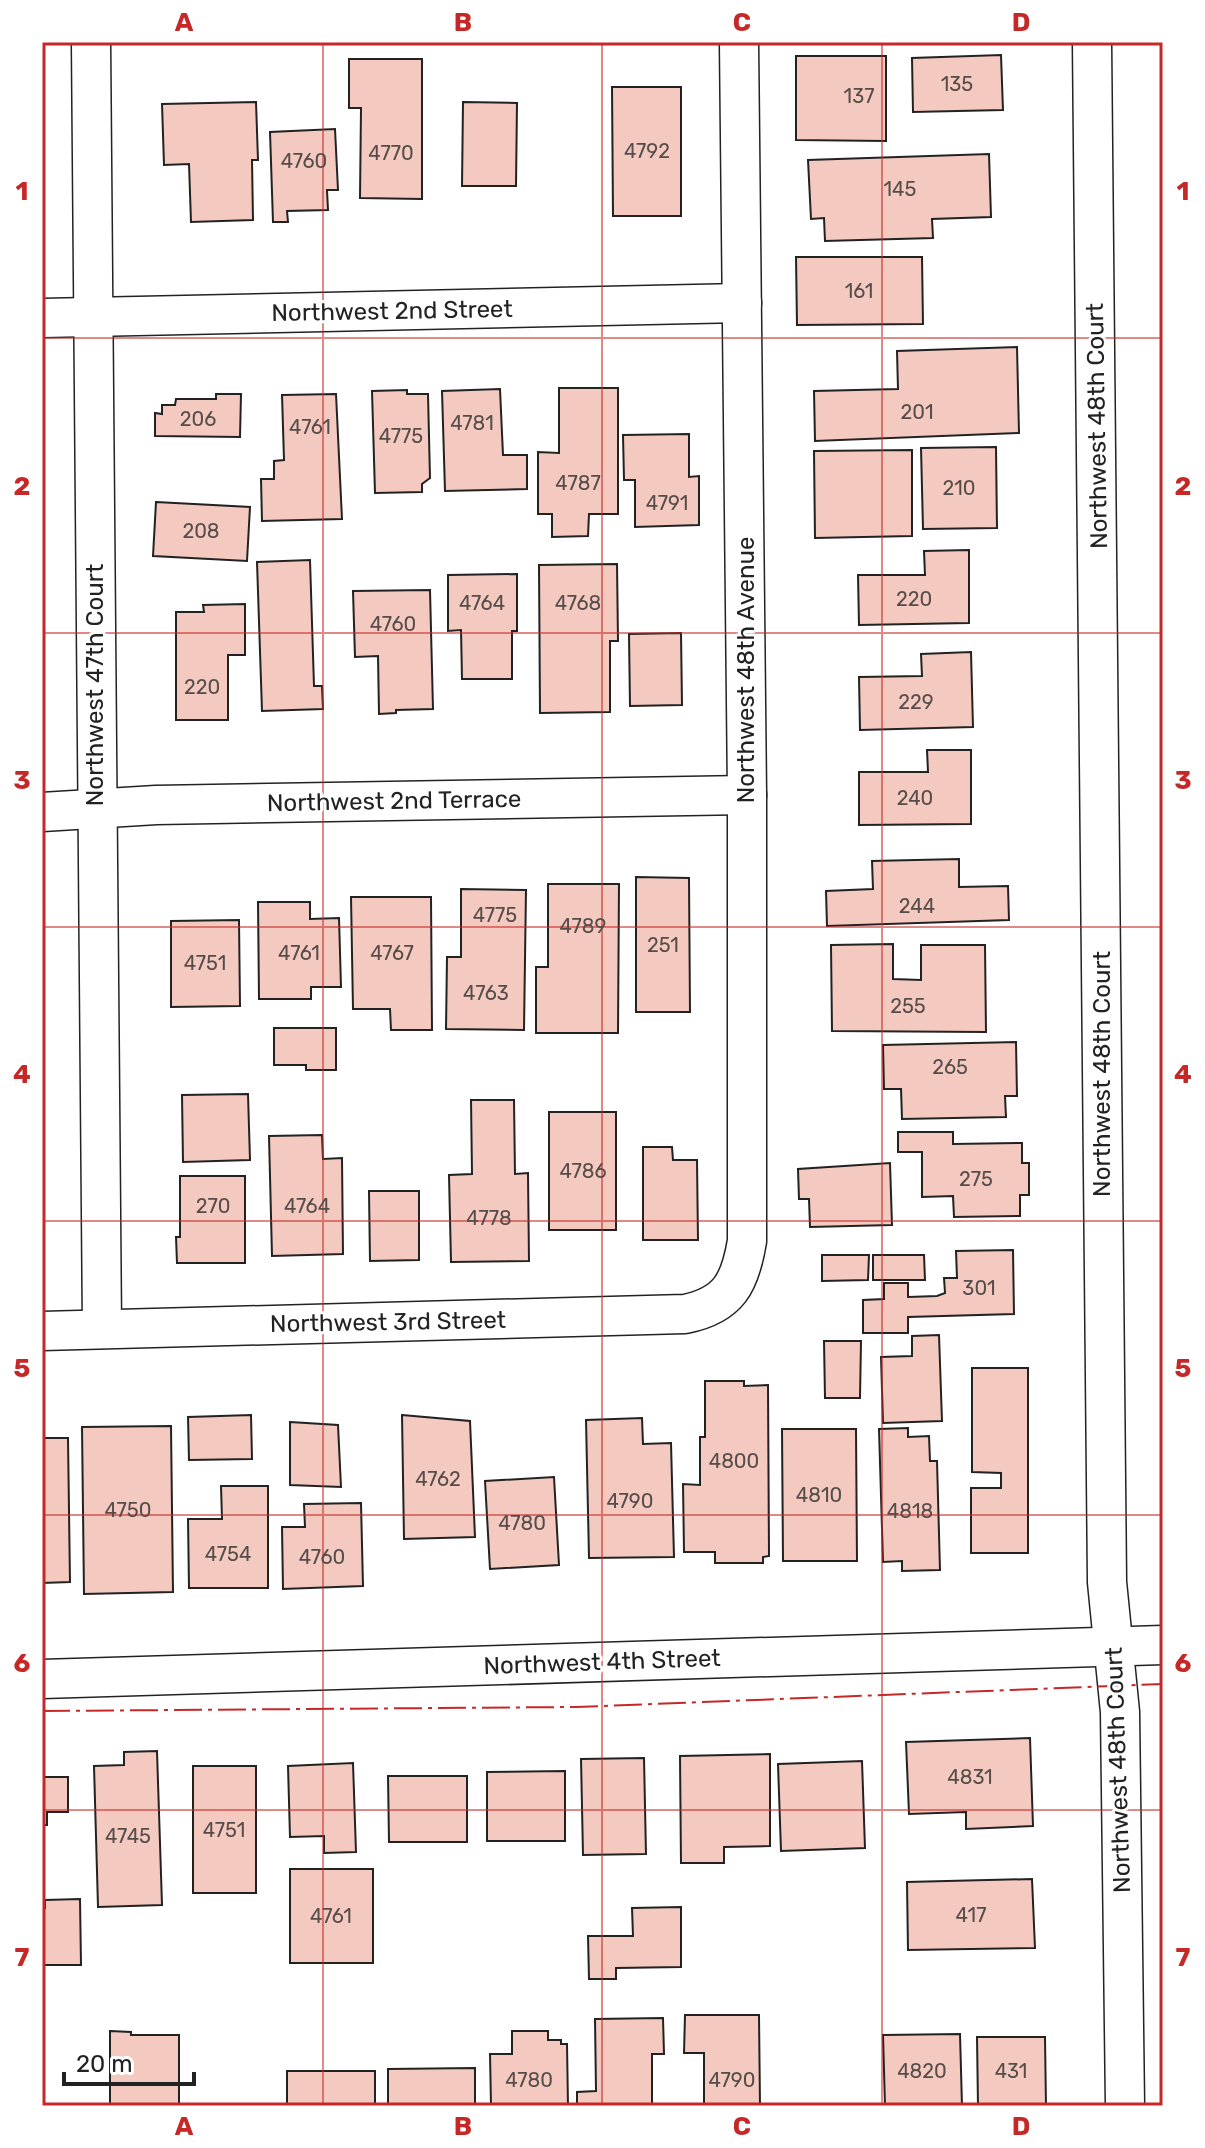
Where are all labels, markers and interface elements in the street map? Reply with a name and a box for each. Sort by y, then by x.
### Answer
text: A [175,7,194,38]
text: B [454,7,472,38]
text: C [733,7,751,38]
text: D [1012,7,1030,38]
house number: 135 [941,72,973,96]
house number: 137 [844,84,874,108]
house number: 4792 [624,139,670,163]
house number: 4770 [368,141,414,165]
house number: 4760 [281,149,327,173]
text: 1 [16,176,28,207]
text: 1 [1177,176,1189,207]
house number: 145 [884,177,916,201]
house number: 161 [845,279,873,303]
street label: Northwest 2nd Street [271,295,513,327]
street label: Northwest 48th Court [1081,303,1113,549]
house number: 201 [901,400,934,424]
house number: 206 [180,407,216,431]
house number: 4781 [450,411,494,435]
house number: 4761 [289,415,331,439]
house number: 4775 [379,424,423,448]
text: 2 [14,471,30,502]
house number: 4787 [555,471,601,495]
text: 2 [1175,471,1191,502]
house number: 210 [943,476,976,500]
house number: 4791 [646,491,688,515]
house number: 208 [182,519,220,543]
street label: Northwest 48th Avenue [732,537,760,803]
street label: Northwest 47th Court [81,564,109,806]
house number: 220 [896,587,932,611]
house number: 4764 [459,591,505,615]
house number: 4768 [555,591,601,615]
house number: 4760 [370,612,416,636]
house number: 220 [184,675,220,699]
house number: 229 [898,690,934,714]
text: 3 [13,765,31,796]
text: 3 [1174,765,1192,796]
street label: Northwest 2nd Terrace [267,785,521,817]
house number: 240 [897,786,933,810]
house number: 244 [899,894,935,918]
house number: 4775 [473,903,517,927]
house number: 4789 [560,914,606,938]
house number: 251 [647,933,679,957]
house number: 4761 [278,941,320,965]
house number: 4767 [370,941,414,965]
house number: 4751 [184,951,226,975]
street label: Northwest 48th Court [1088,951,1116,1197]
house number: 4763 [463,981,509,1005]
house number: 255 [890,994,926,1018]
house number: 265 [932,1055,968,1079]
text: 4 [13,1059,31,1090]
text: 4 [1174,1059,1192,1090]
house number: 4786 [559,1159,607,1183]
house number: 275 [959,1167,993,1191]
house number: 270 [196,1194,230,1218]
house number: 4764 [284,1194,330,1218]
house number: 4778 [466,1206,512,1230]
house number: 301 [962,1276,996,1300]
street label: Northwest 3rd Street [270,1306,506,1338]
text: 5 [14,1353,30,1384]
text: 5 [1175,1353,1191,1384]
house number: 4800 [709,1449,759,1473]
house number: 4762 [415,1467,461,1491]
house number: 4810 [796,1483,842,1507]
house number: 4790 [607,1489,653,1513]
house number: 4750 [105,1498,151,1522]
house number: 4818 [887,1499,933,1523]
house number: 4780 [498,1511,546,1535]
house number: 4754 [205,1542,251,1566]
house number: 4760 [299,1545,345,1569]
street label: Northwest 4th Street [483,1644,721,1680]
street label: Northwest 48th Court [1100,1647,1136,1893]
text: 6 [14,1648,31,1679]
text: 6 [1175,1648,1192,1679]
house number: 4831 [947,1765,993,1789]
house number: 4751 [203,1818,245,1842]
house number: 4745 [105,1824,151,1848]
house number: 417 [956,1903,986,1927]
house number: 4761 [310,1904,352,1928]
text: 7 [15,1942,30,1973]
text: 7 [1176,1942,1191,1973]
scale bar [64,2036,194,2086]
text: 20 m [76,2050,133,2078]
house number: 4820 [897,2059,947,2083]
house number: 431 [995,2059,1027,2083]
house number: 4780 [505,2068,553,2092]
house number: 4790 [709,2068,755,2092]
text: A [175,2111,194,2142]
text: B [454,2111,472,2142]
text: C [733,2111,751,2142]
text: D [1012,2111,1030,2142]

